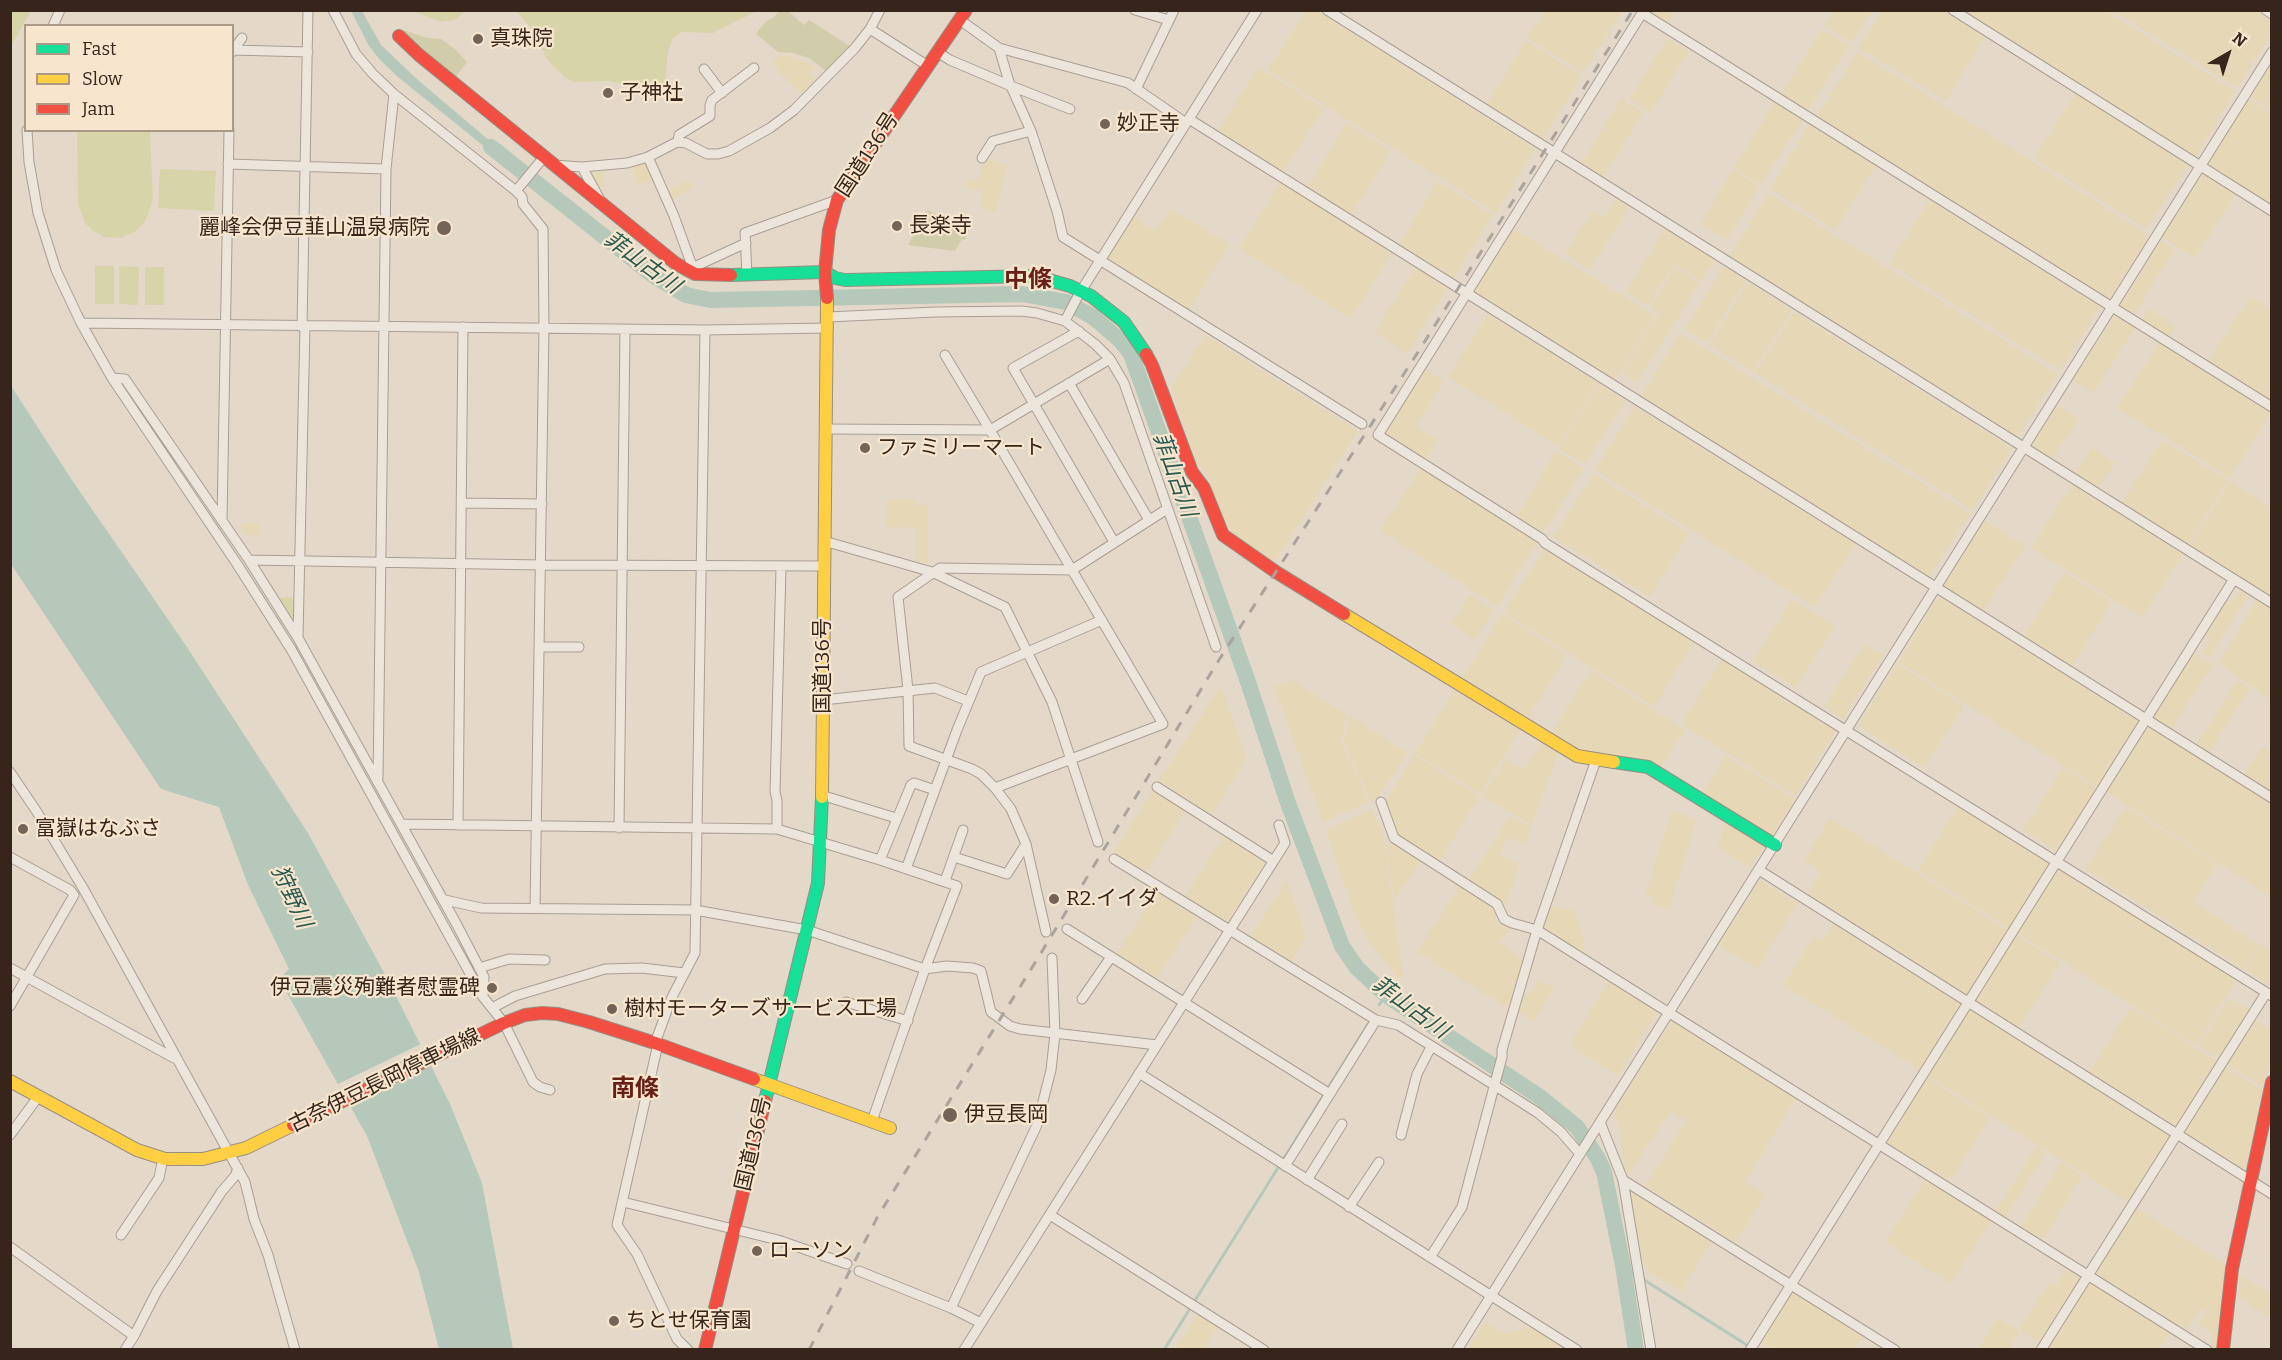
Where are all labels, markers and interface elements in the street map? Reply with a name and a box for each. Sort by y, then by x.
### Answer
legend [24,24,234,132]
north arrow [2198,24,2258,84]
place label: 真珠院 [490,26,553,52]
text: N [2229,28,2250,51]
marker: 真珠院 [471,32,485,46]
text: Fast [82,38,117,60]
text: Slow [82,68,122,90]
place label: 子神社 [620,80,683,106]
marker: 子神社 [601,86,615,100]
text: Jam [82,98,115,120]
street label: 国道136号 [831,108,905,202]
place label: 妙正寺 [1117,111,1180,137]
marker: 妙正寺 [1098,117,1112,131]
place label: 長楽寺 [909,213,972,239]
place label: 麗峰会伊豆韮山温泉病院 [199,215,430,241]
marker: 麗峰会伊豆韮山温泉病院 [435,219,453,237]
marker: 長楽寺 [890,219,904,233]
water label: 菲山古川 [599,226,685,300]
district label: 中條 [1004,266,1052,294]
water label: 菲山古川 [1147,429,1201,521]
place label: ファミリーマート [877,435,1045,461]
marker: ファミリーマート [858,441,872,455]
street label: 国道136号 [810,618,836,714]
place label: 富嶽はなぶさ [35,816,161,842]
marker: 富嶽はなぶさ [16,822,30,836]
water label: 狩野川 [265,862,317,932]
place label: R2.イイダ [1066,886,1159,912]
marker: R2.イイダ [1047,892,1061,906]
water label: 菲山古川 [1367,971,1453,1045]
place label: 伊豆震災殉難者慰霊碑 [270,975,480,1001]
marker: 伊豆震災殉難者慰霊碑 [485,981,499,995]
place label: 樹村モーターズサービス工場 [624,996,897,1022]
marker: 樹村モーターズサービス工場 [605,1002,619,1016]
street label: 古奈伊豆長岡停車場線 [285,1024,485,1138]
district label: 南條 [611,1075,659,1103]
street label: 国道136号 [731,1094,777,1194]
place label: 伊豆長岡 [964,1102,1048,1128]
marker: 伊豆長岡 [941,1106,959,1124]
place label: ローソン [769,1238,853,1264]
marker: ローソン [750,1244,764,1258]
place label: ちとせ保育園 [626,1308,752,1334]
marker: ちとせ保育園 [607,1314,621,1328]

